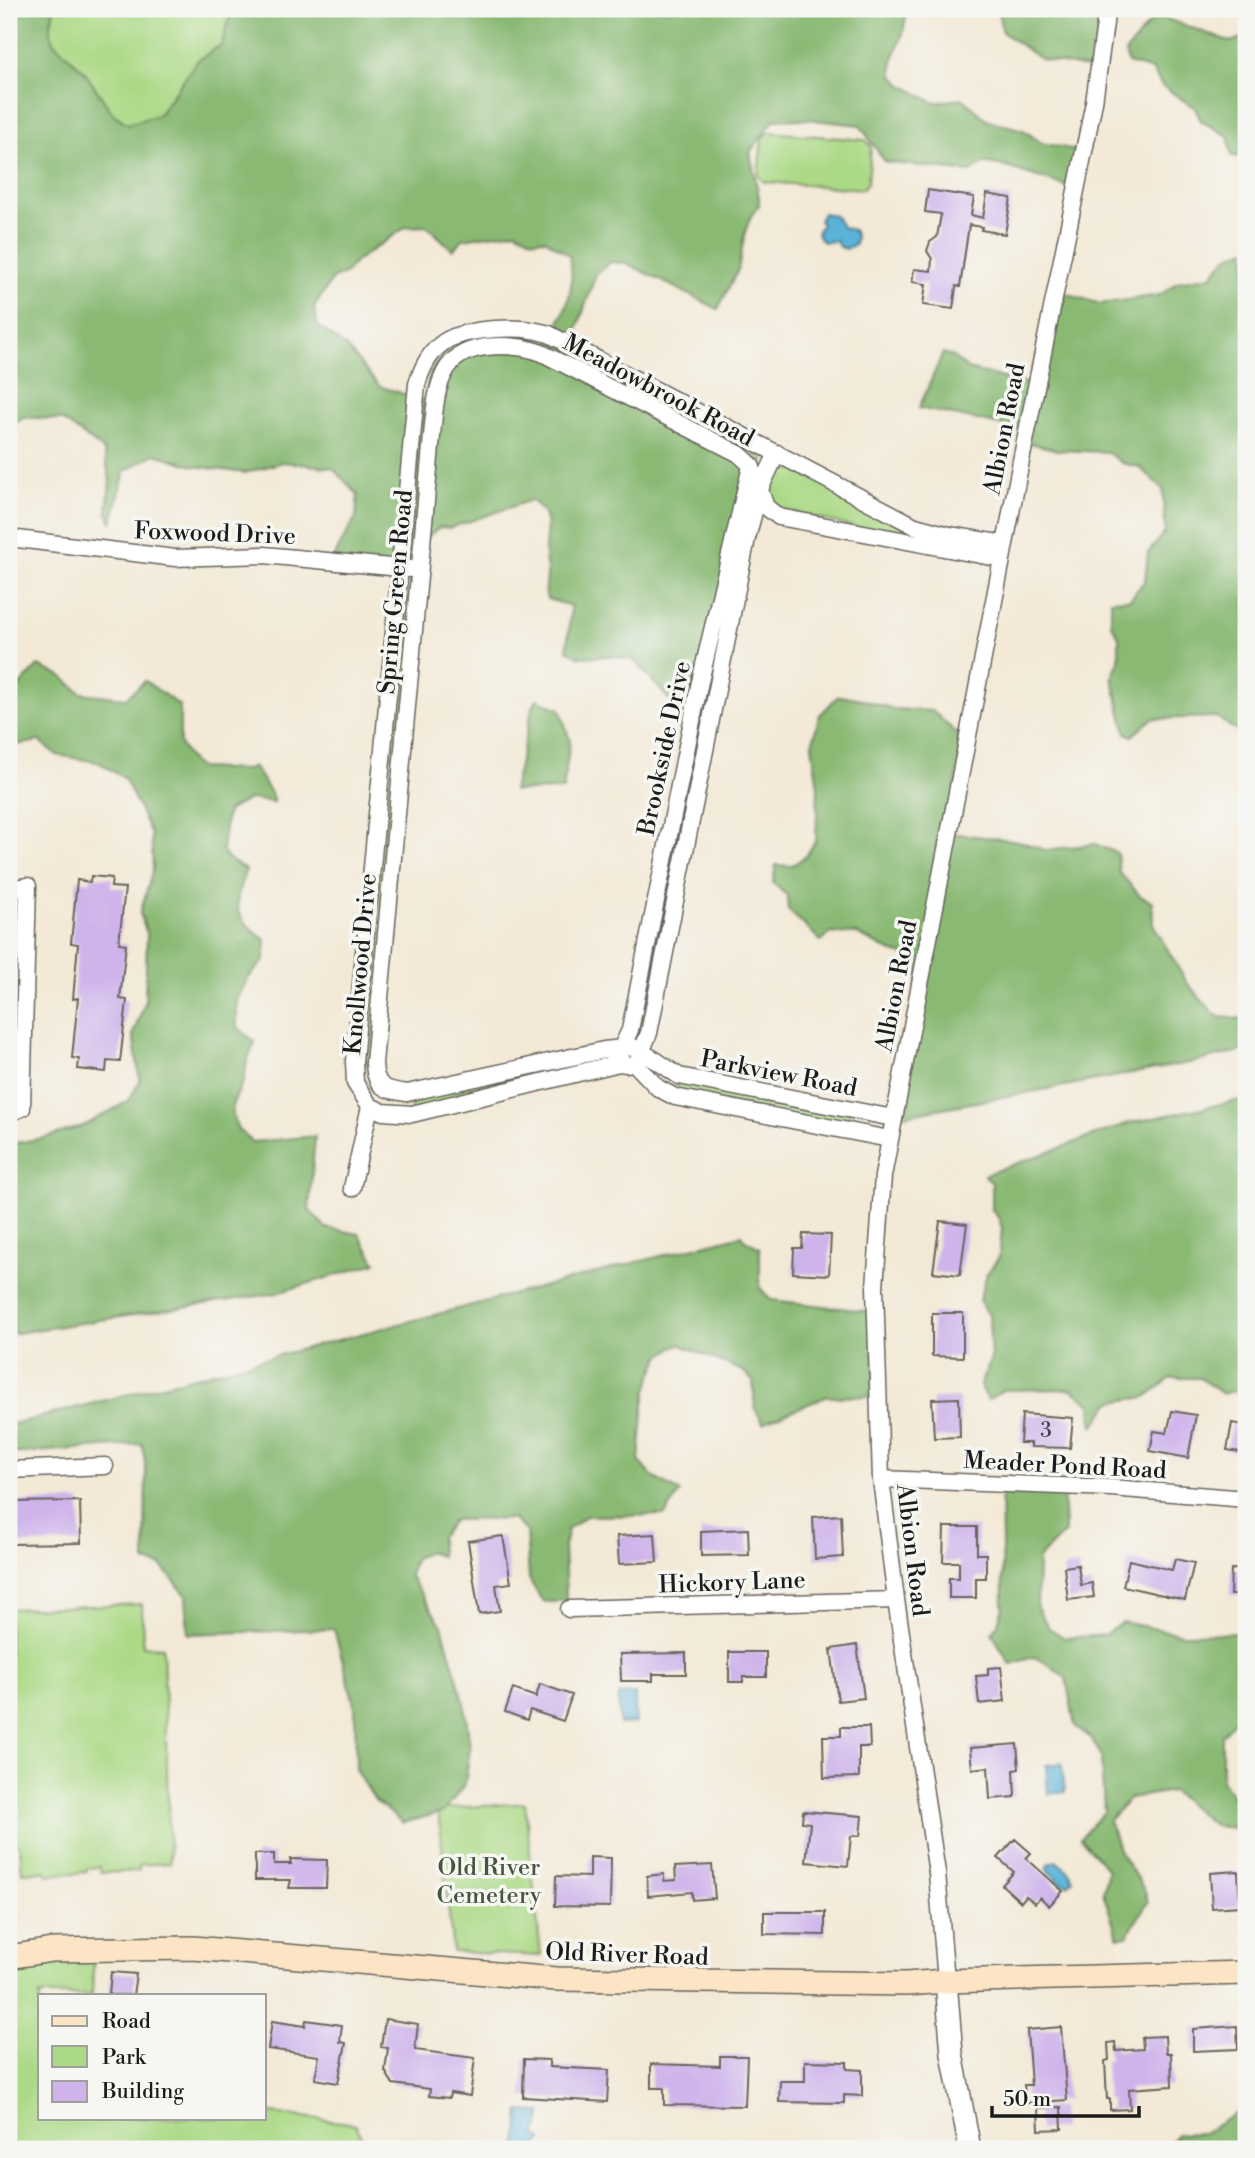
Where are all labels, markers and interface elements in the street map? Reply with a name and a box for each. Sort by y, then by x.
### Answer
street label: Meadowbrook Road [558,328,760,454]
street label: Albion Road [977,360,1033,499]
street label: Spring Green Road [372,488,420,696]
street label: Foxwood Drive [133,516,297,552]
street label: Brookside Drive [632,658,698,839]
street label: Knollwood Drive [338,872,384,1056]
street label: Albion Road [869,917,925,1056]
street label: Parkview Road [698,1044,860,1104]
house number: 3 [1040,1418,1052,1444]
street label: Meader Pond Road [963,1446,1168,1486]
street label: Albion Road [889,1481,935,1619]
street label: Hickory Lane [658,1565,806,1601]
park label: Old River Cemetery [436,1853,542,1911]
street label: Old River Road [545,1937,710,1973]
legend [38,1994,266,2120]
text: Road [102,2009,151,2035]
text: Park [102,2045,147,2071]
scale bar [992,2074,1140,2118]
text: Building [101,2079,184,2105]
text: 50 m [1003,2087,1051,2113]

